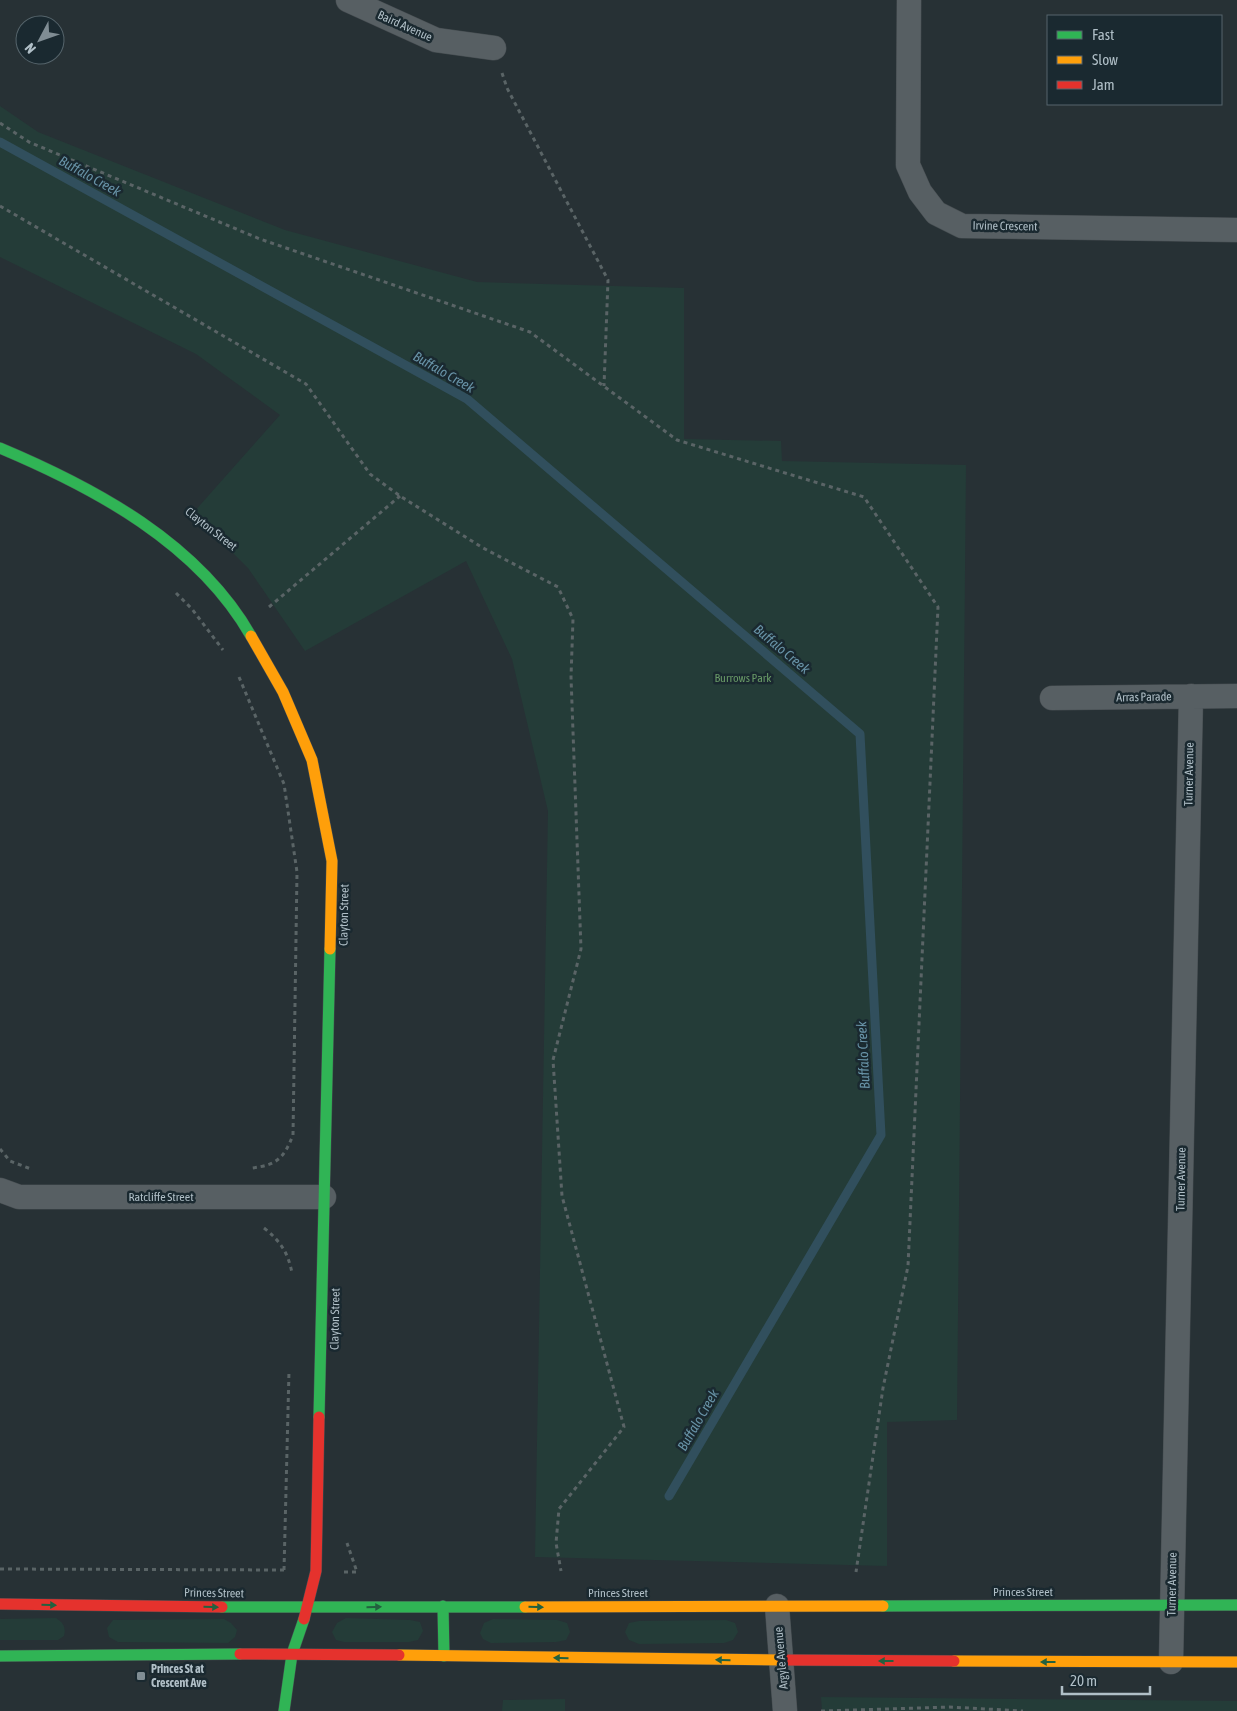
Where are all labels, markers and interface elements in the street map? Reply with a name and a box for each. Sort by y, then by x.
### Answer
street label: Baird Avenue [376,8,434,44]
north arrow [15,15,65,65]
legend [1047,15,1222,105]
text: Fast [1092,26,1114,43]
text: N [21,40,39,57]
text: Slow [1092,51,1118,68]
text: Jam [1092,76,1115,93]
water label: Buffalo Creek [56,152,124,200]
street label: Irvine Crescent [972,218,1038,234]
water label: Buffalo Creek [411,348,478,396]
street label: Clayton Street [182,504,240,554]
water label: Buffalo Creek [751,621,814,678]
park label: Burrows Park [714,671,772,685]
street label: Arras Parade [1116,690,1172,704]
street label: Turner Avenue [1181,742,1197,806]
street label: Clayton Street [336,883,352,946]
water label: Buffalo Creek [853,1020,873,1089]
street label: Turner Avenue [1173,1147,1189,1211]
street label: Ratcliffe Street [128,1190,194,1204]
street label: Clayton Street [327,1287,343,1350]
water label: Buffalo Creek [674,1386,722,1453]
street label: Turner Avenue [1164,1552,1180,1616]
street label: Princes Street [184,1585,245,1601]
street label: Princes Street [993,1585,1054,1599]
street label: Princes Street [588,1586,649,1600]
one-way arrow [41,1601,57,1609]
one-way arrow [203,1603,219,1611]
one-way arrow [366,1603,382,1611]
one-way arrow [528,1604,544,1612]
street label: Argyle Avenue [771,1626,791,1690]
one-way arrow [553,1654,569,1662]
one-way arrow [715,1656,731,1664]
one-way arrow [878,1657,894,1665]
one-way arrow [1040,1658,1056,1666]
place label: Princes St at Crescent Ave [151,1662,207,1690]
scale bar [1062,1664,1150,1696]
marker: Princes St at Crescent Ave [135,1670,147,1682]
text: 20 m [1070,1672,1097,1689]

